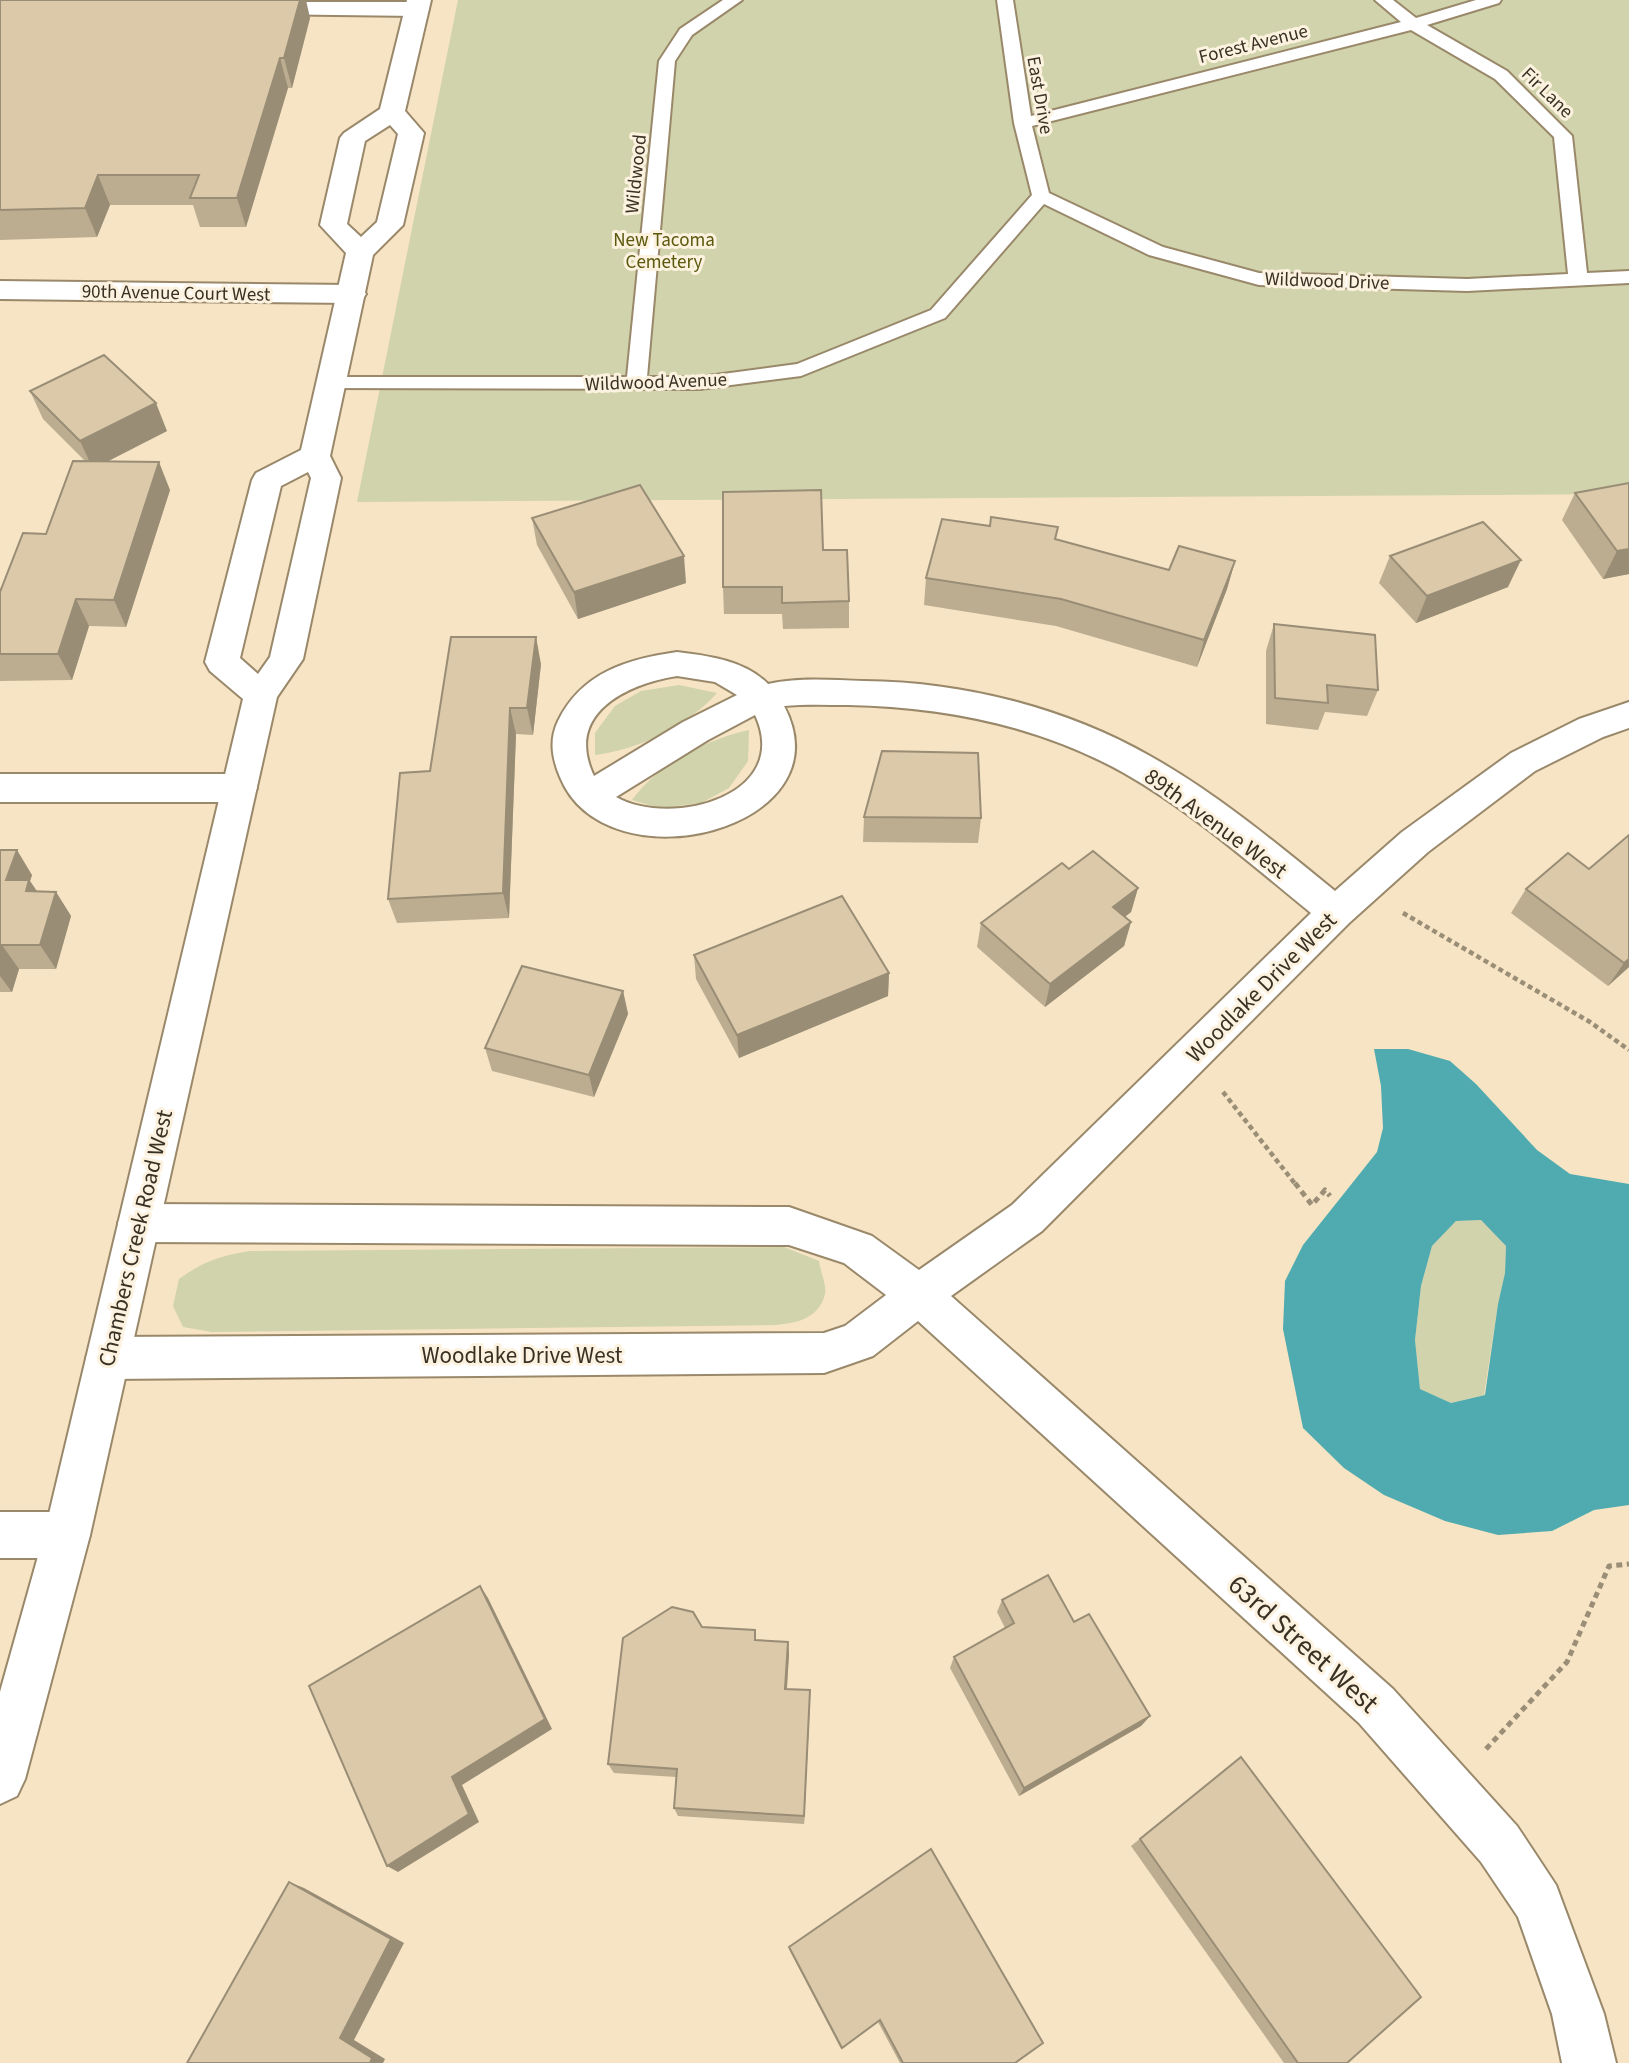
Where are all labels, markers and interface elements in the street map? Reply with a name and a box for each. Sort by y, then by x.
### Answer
street label: Forest Avenue [1196,18,1311,71]
street label: East Drive [1019,54,1060,136]
street label: Fir Lane [1515,61,1579,125]
street label: Wildwood [619,133,654,215]
park label: New Tacoma Cemetery [613,227,715,276]
street label: Wildwood Drive [1264,266,1390,297]
street label: 90th Avenue Court West [82,278,271,309]
street label: Wildwood Avenue [585,367,728,398]
street label: 89th Avenue West [1137,760,1294,887]
street label: Woodlake Drive West [1179,904,1344,1070]
street label: Chambers Creek Road West [90,1106,181,1370]
street label: Woodlake Drive West [421,1339,623,1372]
street label: 63rd Street West [1219,1565,1388,1723]

